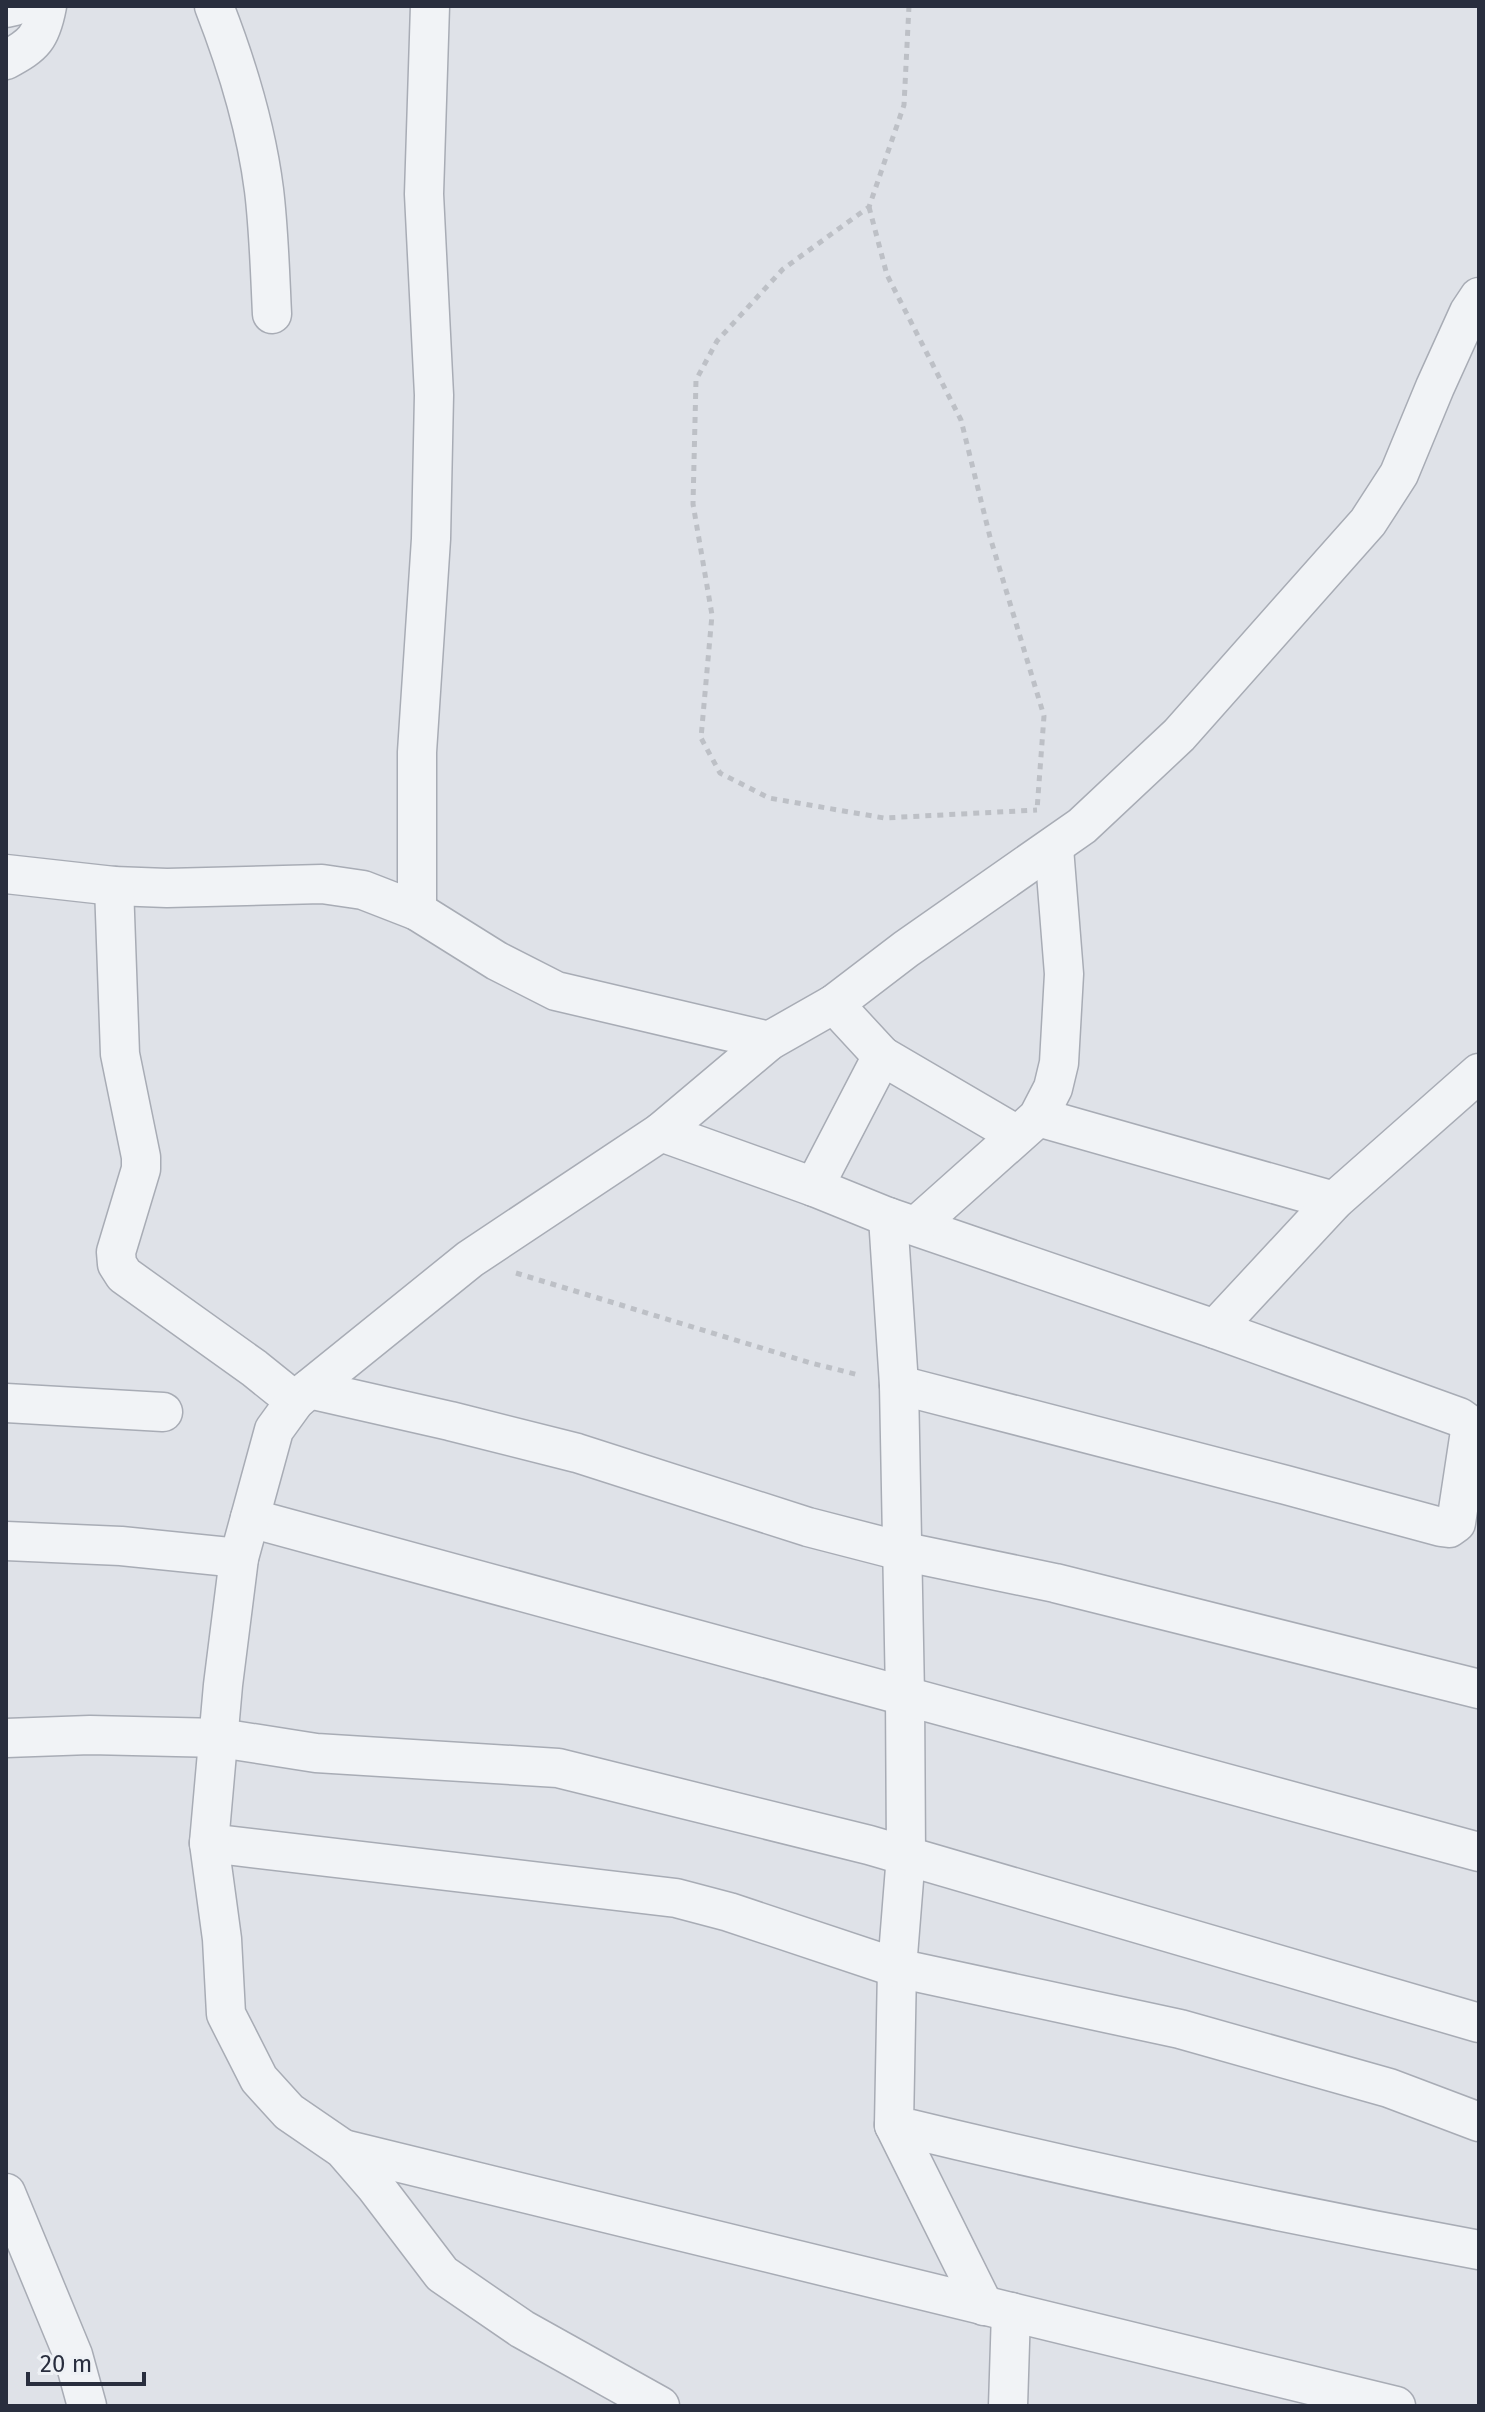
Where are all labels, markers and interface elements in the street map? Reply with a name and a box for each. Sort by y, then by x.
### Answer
scale bar [28,2336,144,2386]
text: 20 m [40,2350,92,2378]

